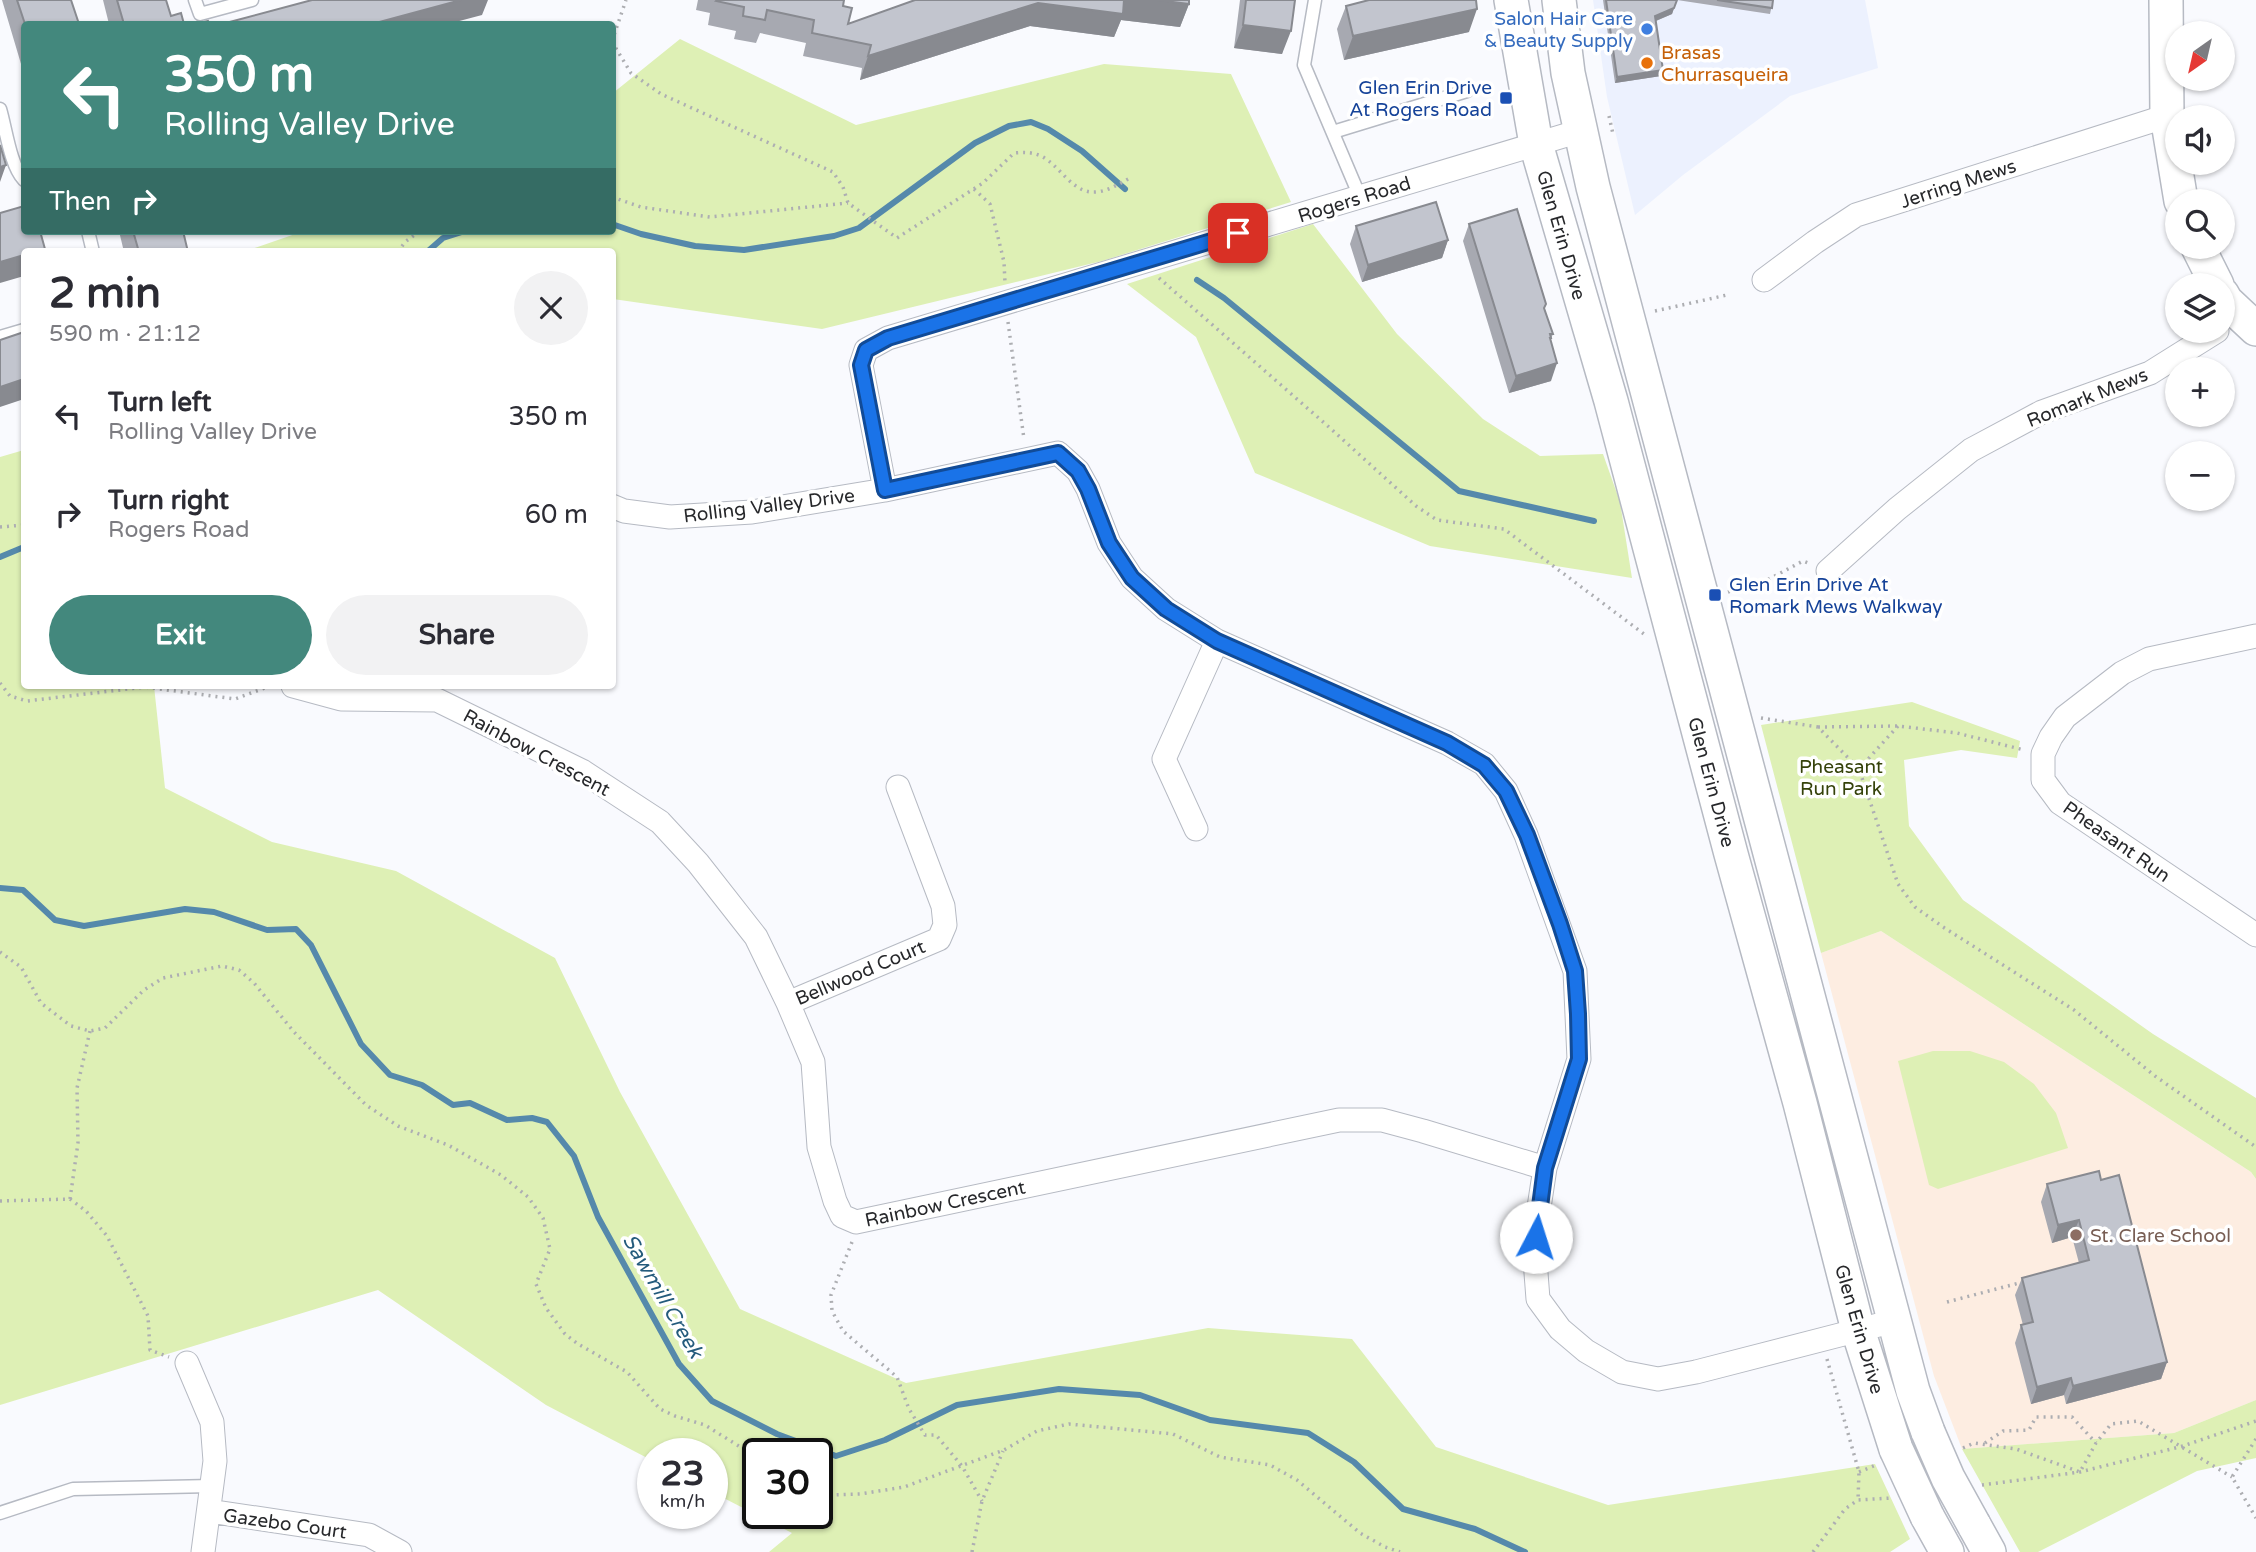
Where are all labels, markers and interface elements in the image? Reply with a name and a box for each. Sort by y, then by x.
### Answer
place label: Salon Hair Care & Beauty Supply [1484,8,1633,52]
marker: Salon Hair Care & Beauty Supply [1639,21,1655,37]
north arrow [2165,21,2235,91]
map controls [2165,21,2235,511]
place label: Brasas Churrasqueira [1661,42,1789,86]
text: 350 m [164,46,314,105]
icon: left [49,49,140,140]
marker: Brasas Churrasqueira [1639,55,1655,71]
place label: Glen Erin Drive At Rogers Road [1349,77,1492,121]
marker: Glen Erin Drive At Rogers Road [1498,90,1514,106]
button: sound [2165,105,2235,175]
text: Rolling Valley Drive [164,106,455,144]
street label: Jerring Mews [1898,155,2019,213]
street label: Glen Erin Drive [1532,168,1590,303]
street label: Rogers Road [1295,172,1413,228]
icon: right [125,182,163,220]
text: Then [49,186,111,217]
button: search [2165,189,2235,259]
pin [1208,203,1268,263]
icon: arrive [1219,214,1257,252]
text: 2 min [49,268,161,319]
button: close [514,271,588,345]
button: layers [2165,273,2235,343]
text: 590 m · 21:12 [49,320,201,348]
button: + [2165,357,2235,427]
street label: Romark Mews [2024,364,2151,432]
text: Turn left [108,387,211,418]
icon: left [49,397,87,435]
text: 350 m [508,401,588,432]
text: Rolling Valley Drive [108,418,317,446]
button: − [2165,441,2235,511]
text: Turn right [108,485,229,516]
street label: Rolling Valley Drive [682,485,856,527]
icon: right [49,495,87,533]
text: 60 m [525,499,588,530]
text: Rogers Road [108,516,250,544]
place label: Glen Erin Drive At Romark Mews Walkway [1729,574,1943,618]
marker: Glen Erin Drive At Romark Mews Walkway [1707,587,1723,603]
button: Exit [49,595,312,675]
button: Share [326,595,588,675]
street label: Rainbow Crescent [459,705,614,801]
street label: Glen Erin Drive [1683,715,1739,850]
park label: Pheasant Run Park [1799,756,1883,800]
street label: Pheasant Run [2059,797,2174,887]
street label: Bellwood Court [792,936,929,1010]
street label: Rainbow Crescent [863,1176,1027,1232]
position arrow [1499,1200,1573,1274]
place label: St. Clare School [2090,1225,2231,1247]
marker: St. Clare School [2068,1227,2084,1243]
water label: Sawmill Creek [617,1230,709,1364]
street label: Glen Erin Drive [1830,1262,1888,1397]
speed limit sign: 30 [742,1438,833,1529]
text: 23 [661,1453,704,1495]
text: km/h [660,1490,705,1512]
street label: Gazebo Court [222,1504,348,1544]

